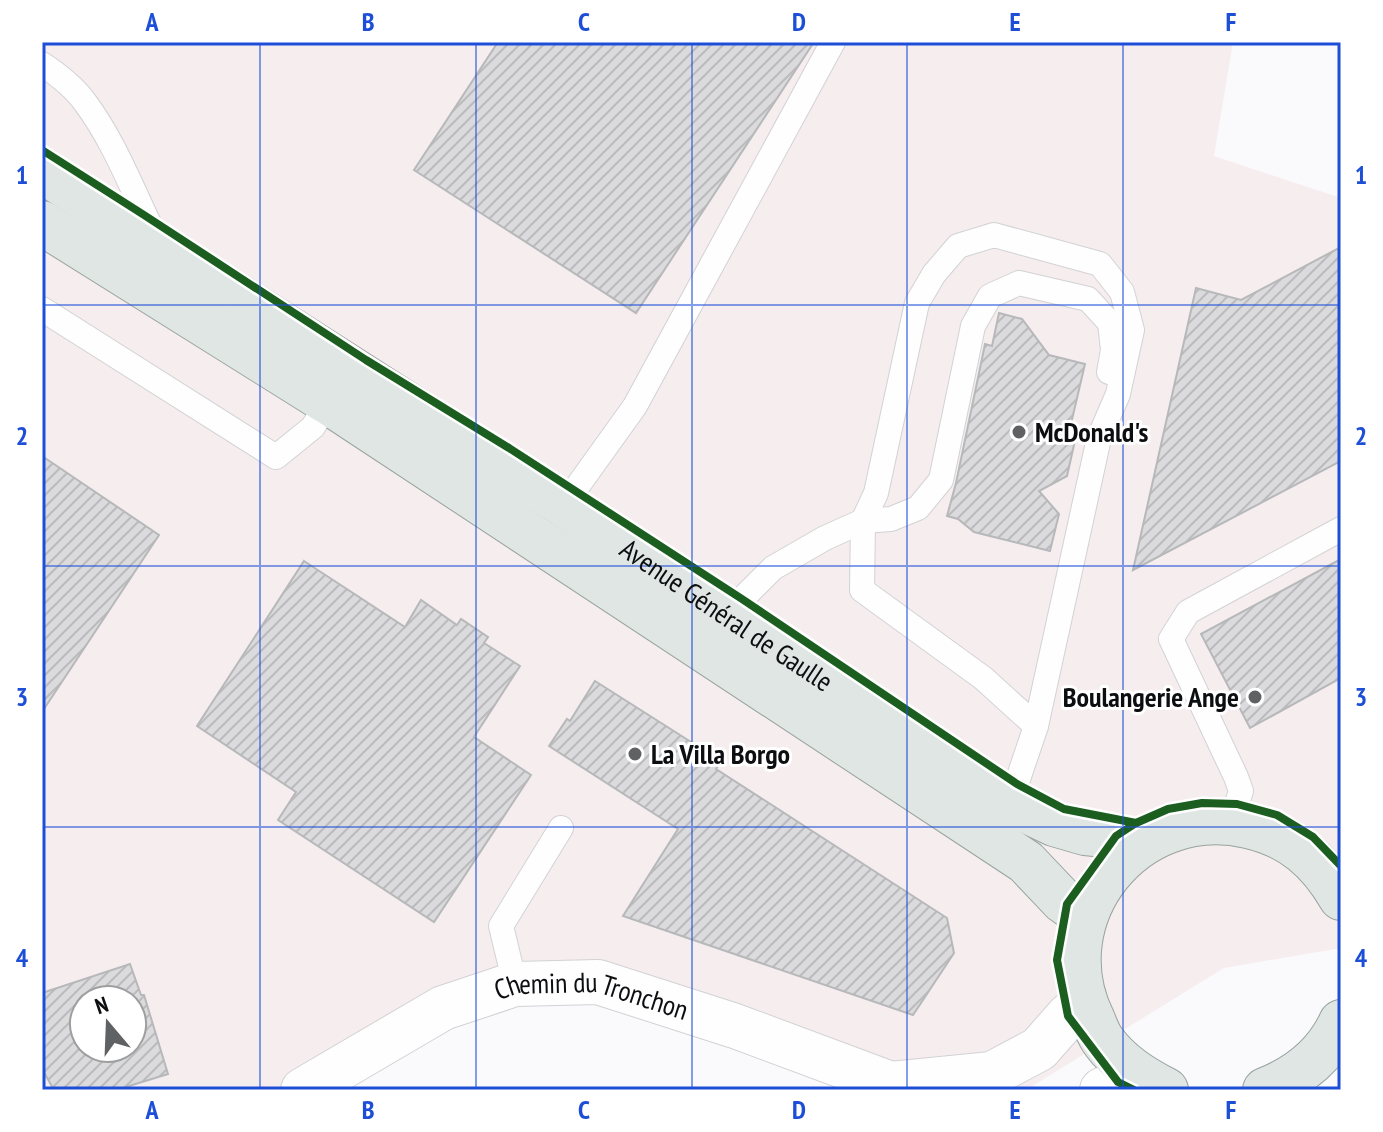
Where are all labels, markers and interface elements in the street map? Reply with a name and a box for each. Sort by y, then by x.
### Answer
text: A [144,5,159,38]
text: B [362,5,375,38]
text: C [578,5,590,38]
text: D [792,5,806,38]
text: E [1009,5,1021,38]
text: F [1226,5,1237,38]
text: 1 [16,158,28,191]
text: 1 [1355,158,1367,191]
place label: McDonald's [1035,413,1149,450]
text: 2 [16,419,28,452]
text: 2 [1355,419,1367,452]
marker: McDonald's [1010,423,1028,441]
street label: Avenue Général de Gaulle [613,530,840,699]
place label: Boulangerie Ange [1063,678,1239,715]
text: 3 [16,680,28,713]
text: 3 [1355,680,1367,713]
marker: Boulangerie Ange [1246,688,1264,706]
place label: La Villa Borgo [651,735,790,772]
marker: La Villa Borgo [626,745,644,763]
text: 4 [16,941,29,974]
text: 4 [1355,941,1368,974]
street label: Chemin du Tronchon [489,963,693,1028]
north arrow [68,984,148,1064]
text: N [91,990,112,1020]
text: A [144,1093,159,1126]
text: B [362,1093,375,1126]
text: C [578,1093,590,1126]
text: D [792,1093,806,1126]
text: E [1009,1093,1021,1126]
text: F [1226,1093,1237,1126]

